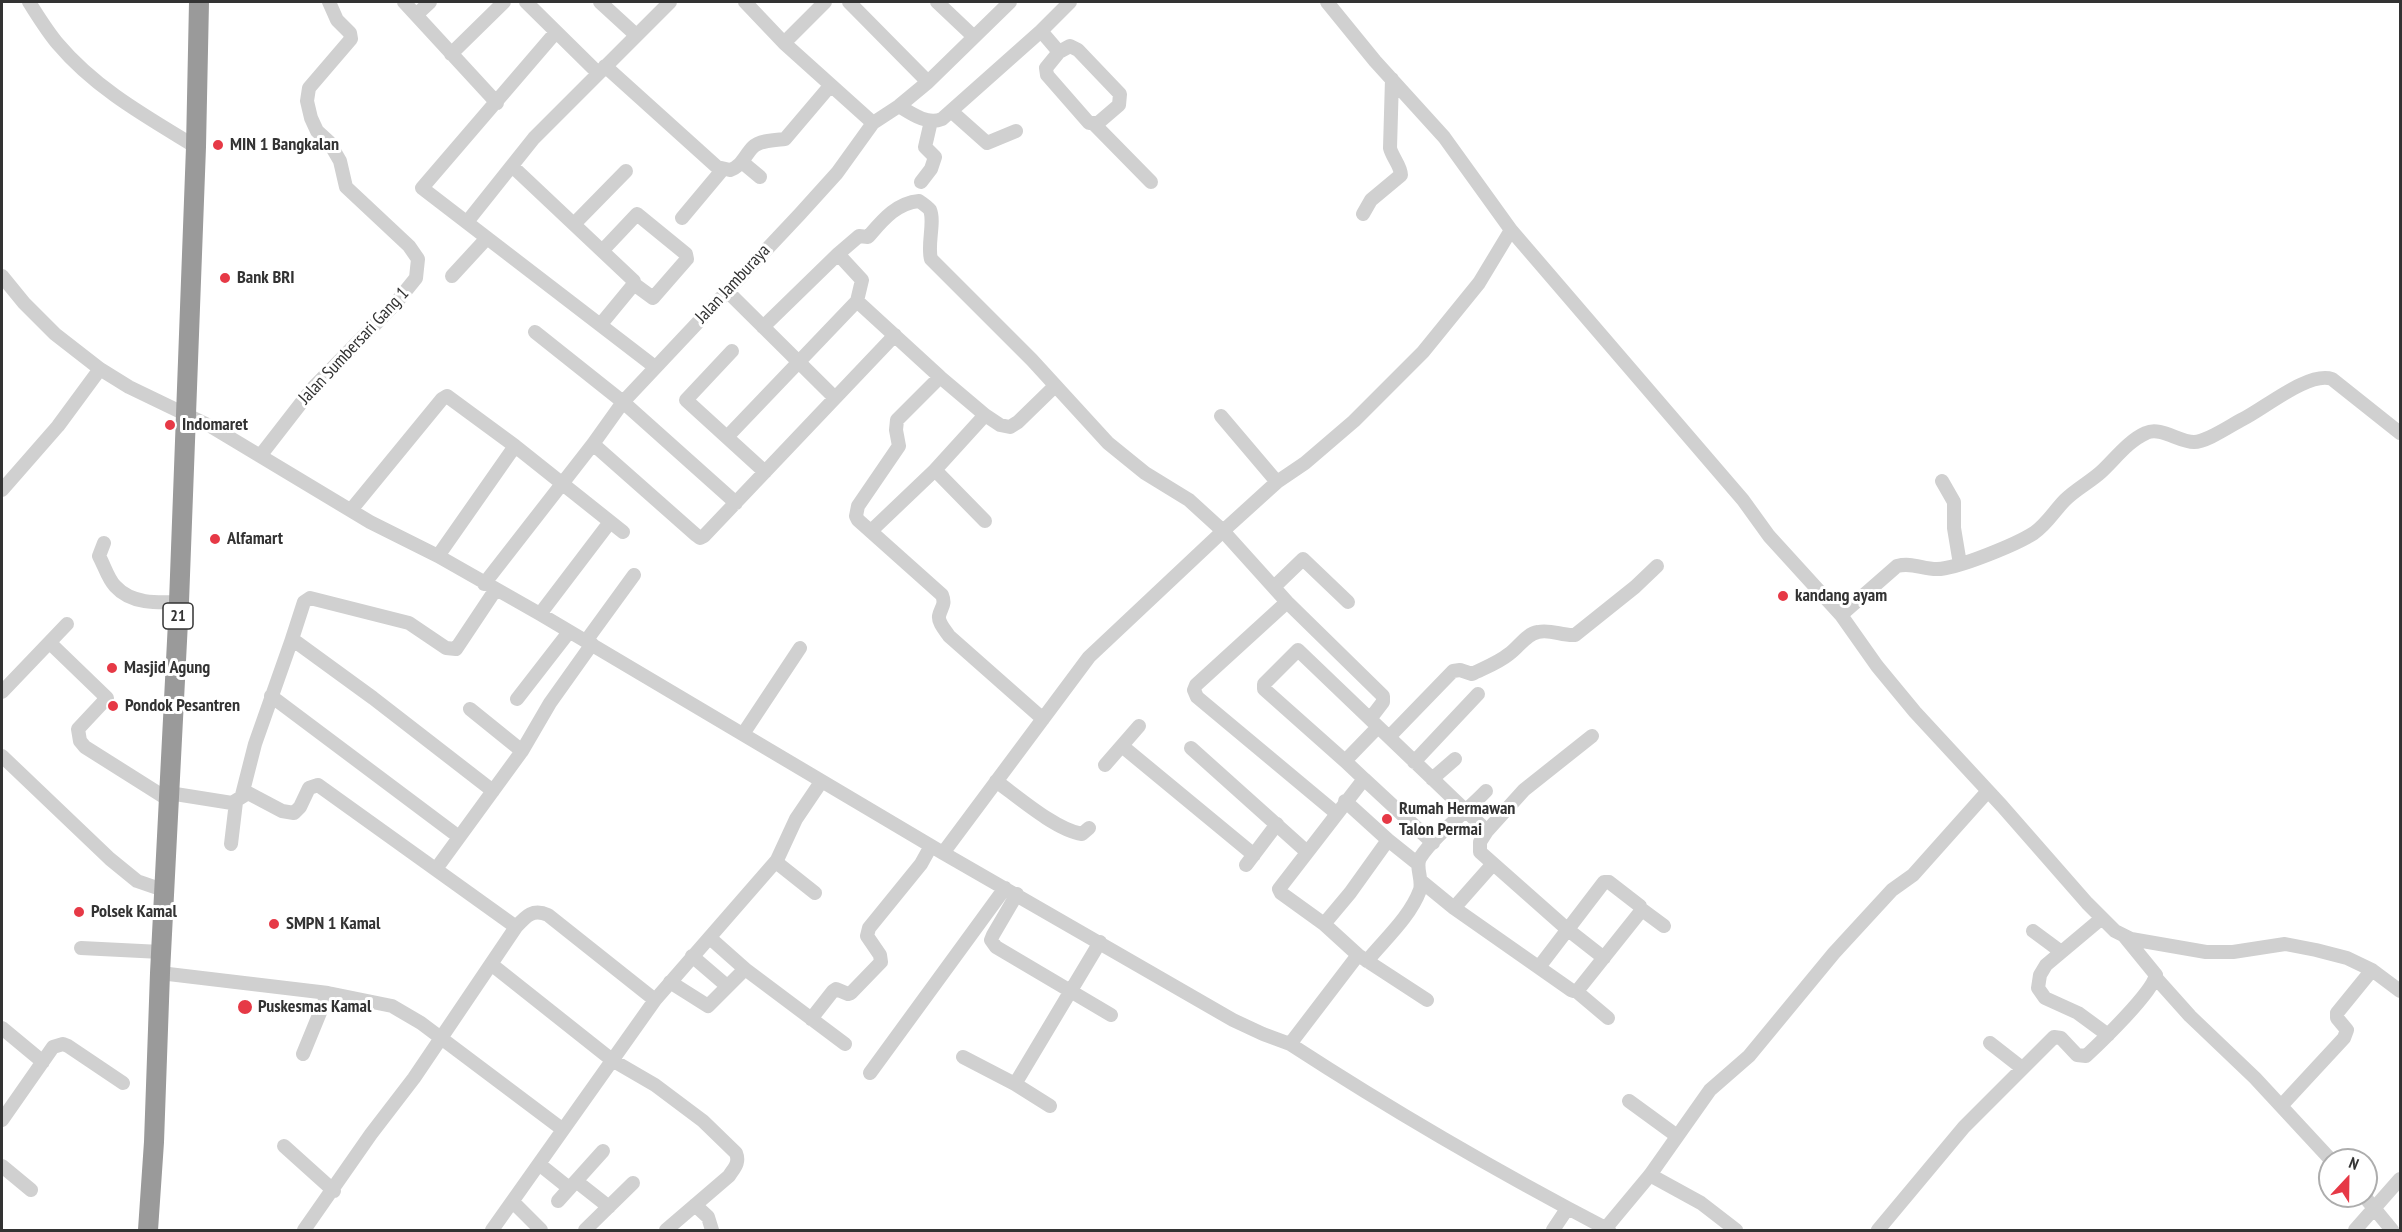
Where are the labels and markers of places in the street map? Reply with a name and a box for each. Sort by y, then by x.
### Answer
place label: MIN 1 Bangkalan [230,134,339,156]
marker: MIN 1 Bangkalan [211,138,225,152]
place label: Bank BRI [237,267,295,289]
marker: Bank BRI [218,271,232,285]
place label: Indomaret [182,414,248,436]
marker: Indomaret [163,418,177,432]
place label: Alfamart [227,528,283,550]
marker: Alfamart [208,532,222,546]
place label: kandang ayam [1795,585,1887,607]
marker: kandang ayam [1776,589,1790,603]
place label: Masjid Agung [124,657,210,679]
marker: Masjid Agung [105,661,119,675]
place label: Pondok Pesantren [125,695,240,717]
marker: Pondok Pesantren [106,699,120,713]
place label: Rumah Hermawan Talon Permai [1399,798,1515,840]
marker: Rumah Hermawan Talon Permai [1380,812,1394,826]
place label: Polsek Kamal [91,901,177,923]
marker: Polsek Kamal [72,905,86,919]
place label: SMPN 1 Kamal [286,913,380,935]
marker: SMPN 1 Kamal [267,917,281,931]
place label: Puskesmas Kamal [258,996,371,1018]
marker: Puskesmas Kamal [236,998,254,1016]

